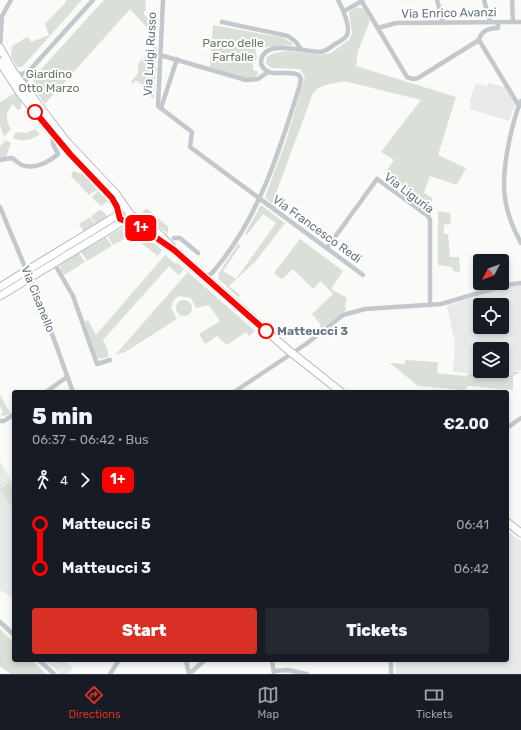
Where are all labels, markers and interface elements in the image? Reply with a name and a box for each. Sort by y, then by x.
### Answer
street label: Via Enrico Avanzi [401,5,497,21]
street label: Via Luigi Russo [141,11,159,96]
park label: Parco delle Farfalle [202,36,264,64]
park label: Giardino Otto Marzo [19,67,80,95]
unlabelled marker [27,104,43,120]
street label: Via Liguria [381,170,437,216]
street label: Via Francesco Redi [270,192,364,266]
line badge: 1+ [123,215,159,241]
text: 1+ [133,219,149,236]
north arrow [473,254,509,290]
map controls [473,254,509,378]
street label: Via Cisanello [18,264,58,334]
button: locate [473,298,509,334]
marker: Matteucci 3 [258,323,274,339]
place label: Matteucci 3 [277,324,348,338]
button: layers [473,342,509,378]
text: 5 min [32,403,93,430]
text: €2.00 [443,415,489,433]
text: 06:37 – 06:42 · Bus [32,432,149,447]
icon: walk [32,469,54,491]
icon: forward [74,469,96,491]
text: 1+ [110,471,126,488]
text: 4 [60,473,68,488]
text: Matteucci 5 [62,515,151,533]
text: 06:41 [456,517,489,532]
text: Matteucci 3 [62,559,151,577]
text: 06:42 [454,561,489,576]
button: Start [32,608,257,654]
button: Tickets [265,608,489,654]
tab: Directions [68,684,121,721]
tab: Map [257,684,279,721]
tab: Tickets [416,684,453,721]

